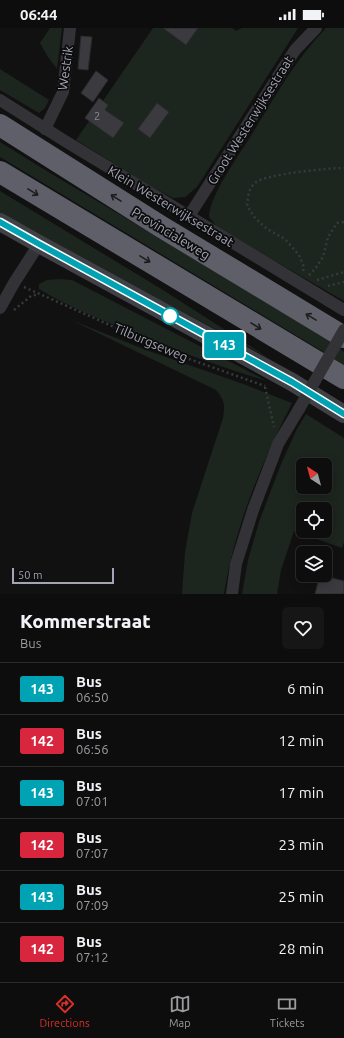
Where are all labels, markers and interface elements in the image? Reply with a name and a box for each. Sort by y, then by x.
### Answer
text: 06:44 [20,6,58,23]
street label: Westrik [55,45,75,91]
street label: Groot Westerwijksestraat [205,53,295,187]
house number: 2 [94,110,100,122]
street label: Klein Westerwijksestraat [106,163,236,249]
one-way arrow [27,189,39,197]
one-way arrow [110,194,122,202]
street label: Provincialeweg [130,204,212,262]
one-way arrow [139,256,151,264]
unlabelled marker [161,307,179,325]
one-way arrow [306,313,317,321]
street label: Tilburgseweg [112,320,190,364]
one-way arrow [250,323,262,331]
line badge: 143 [201,332,247,358]
text: 143 [212,337,236,353]
north arrow [296,458,332,494]
map controls [296,458,332,582]
button: locate [296,502,332,538]
button: layers [296,546,332,582]
scale bar [12,566,114,585]
text: 50 m [18,569,42,581]
button: heart [282,607,324,649]
text: Kommerstraat [20,610,151,632]
text: Bus [20,636,41,650]
text: Bus [76,673,102,690]
text: 6 min [287,680,324,697]
text: 143 [30,681,54,697]
text: 06:50 [76,690,109,704]
text: Bus [76,725,102,742]
text: 12 min [278,732,324,749]
text: 142 [30,733,54,749]
text: 06:56 [76,742,109,756]
text: Bus [76,777,102,794]
text: 17 min [278,784,324,801]
text: 143 [30,785,54,801]
text: 07:01 [76,794,109,808]
text: Bus [76,829,102,846]
text: 23 min [278,836,324,853]
text: 142 [30,837,54,853]
text: 07:07 [76,846,109,860]
text: Bus [76,881,102,898]
text: 25 min [278,888,324,905]
text: 143 [30,889,54,905]
text: 07:09 [76,898,109,912]
text: Bus [76,933,102,950]
text: 28 min [278,940,324,957]
text: 142 [30,941,54,957]
text: 07:12 [76,950,109,964]
tab: Directions [40,993,90,1029]
tab: Map [169,993,191,1029]
tab: Tickets [270,993,304,1029]

